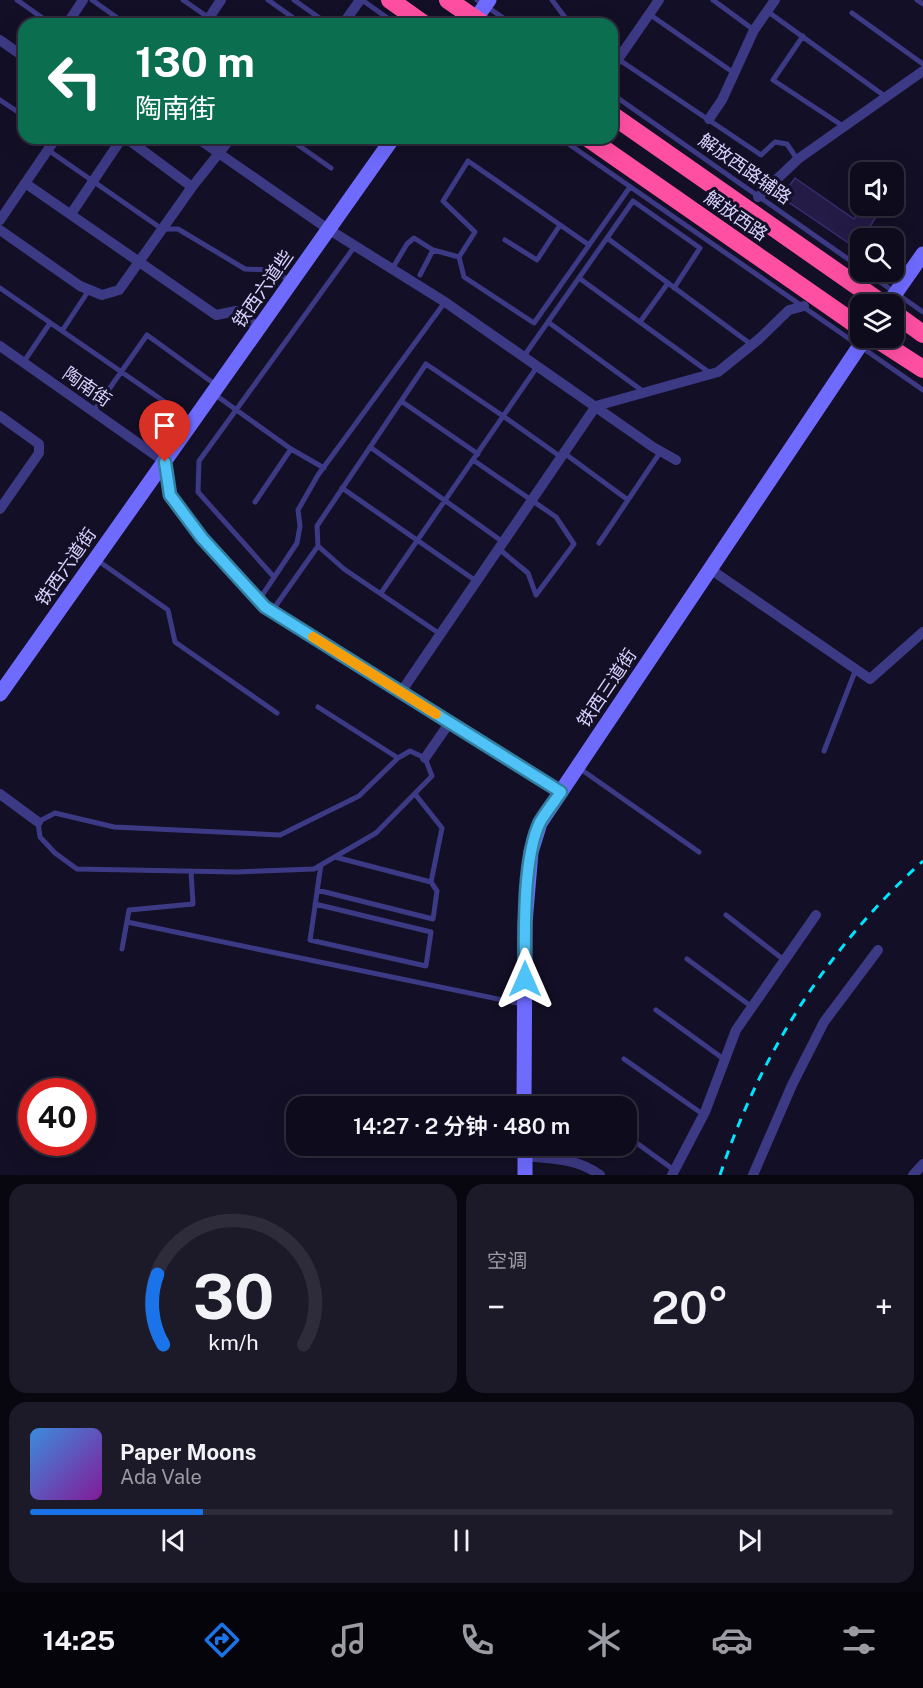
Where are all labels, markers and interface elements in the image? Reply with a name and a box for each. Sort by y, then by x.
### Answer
text: 130 m [135,37,255,86]
icon: left [36,42,114,120]
text: 陶南街 [135,92,216,124]
street label: 解放西路辅路 [695,129,796,208]
map controls [850,162,904,348]
button: sound [850,162,904,216]
street label: 解放西路 [701,186,772,245]
button: search [850,228,904,282]
street label: 铁西六道些 [228,246,297,332]
button: layers [850,294,904,348]
street label: 陶南街 [59,363,115,411]
pin [139,400,190,462]
icon: arrive [148,409,181,442]
street label: 铁西六道街 [31,524,100,610]
street label: 铁西三道街 [573,645,640,731]
position arrow [493,947,557,1011]
speed limit sign: 40 [18,1078,96,1156]
text: 14:27 · 2 分钟 · 480 m [353,1113,570,1139]
text: 空调 [487,1249,527,1273]
text: 30 [192,1260,274,1333]
text: 20° [651,1281,729,1334]
text: − [487,1288,505,1326]
text: + [875,1288,893,1326]
text: km/h [208,1331,258,1356]
text: Paper Moons [120,1439,256,1465]
text: Ada Vale [120,1465,202,1489]
icon: previous [157,1524,190,1557]
icon: pause [445,1524,478,1557]
icon: next [733,1524,766,1557]
icon: directions [201,1619,243,1661]
icon: music [328,1619,370,1661]
icon: phone [456,1619,498,1661]
icon: climate [583,1619,625,1661]
icon: car [711,1619,753,1661]
icon: filters [838,1619,880,1661]
text: 14:25 [43,1624,115,1656]

